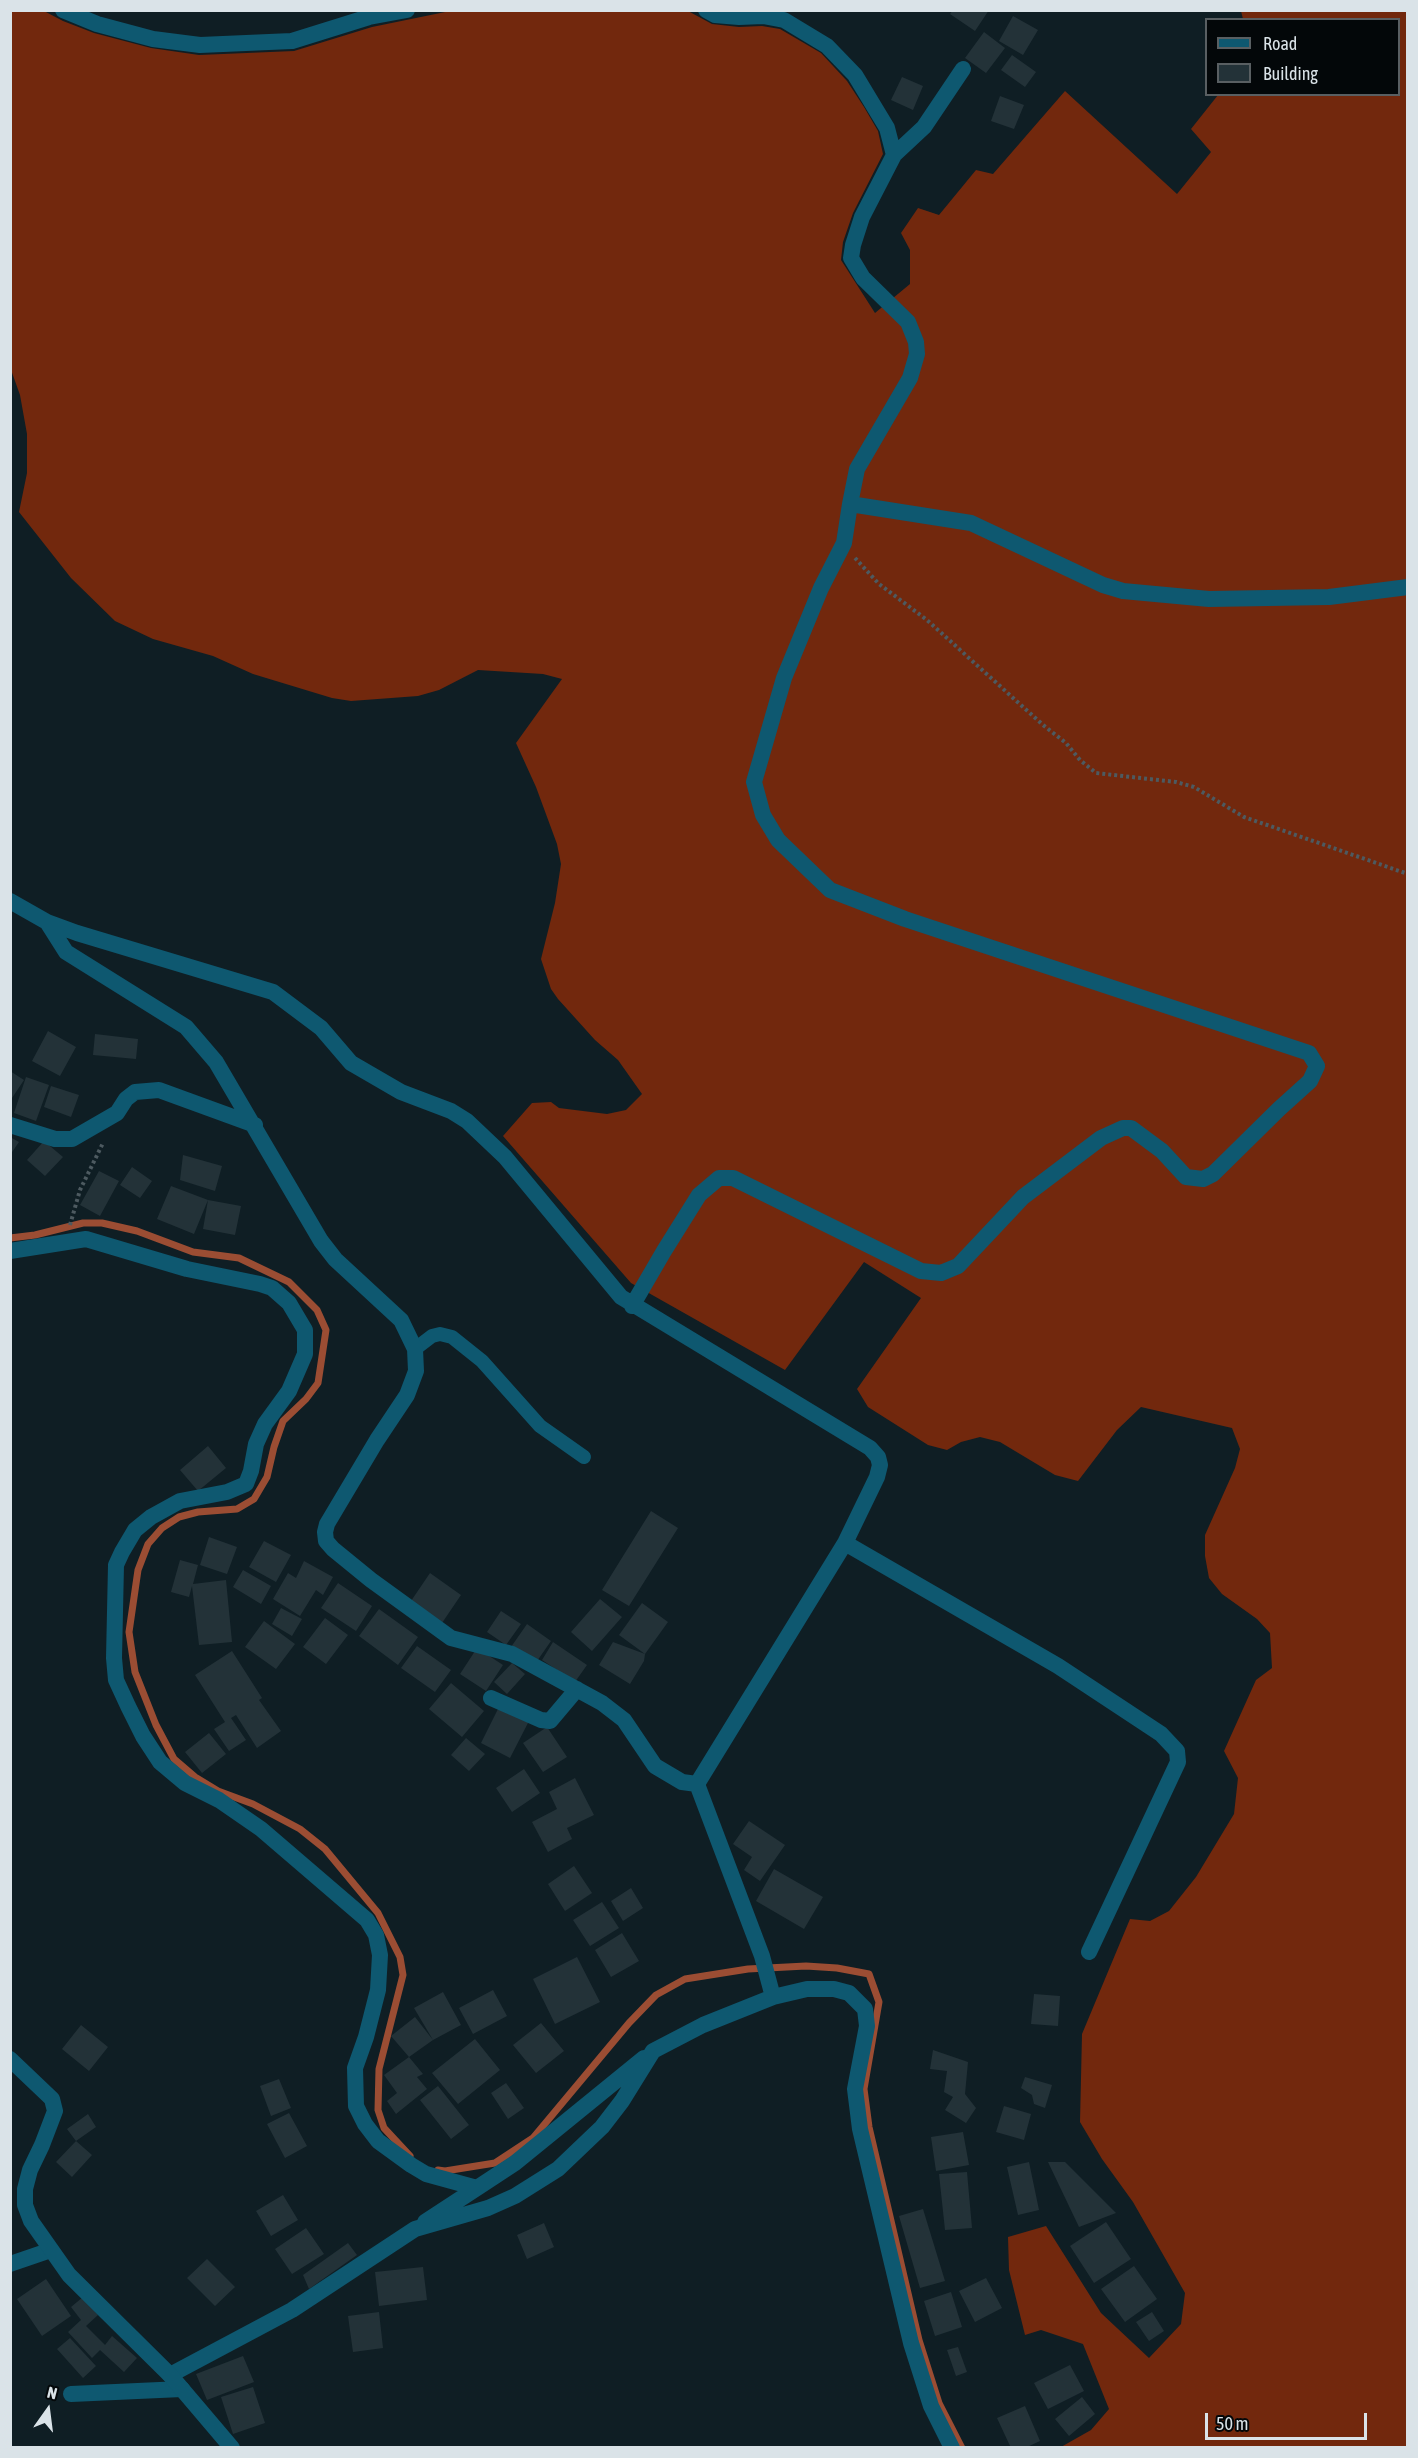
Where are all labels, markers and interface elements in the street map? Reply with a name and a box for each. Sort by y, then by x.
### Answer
legend [1205,18,1400,96]
text: Road [1263,33,1297,54]
text: Building [1263,63,1318,84]
north arrow [18,2380,78,2440]
text: N [46,2383,59,2402]
scale bar [1208,2401,1370,2439]
text: 50 m [1216,2413,1248,2434]

